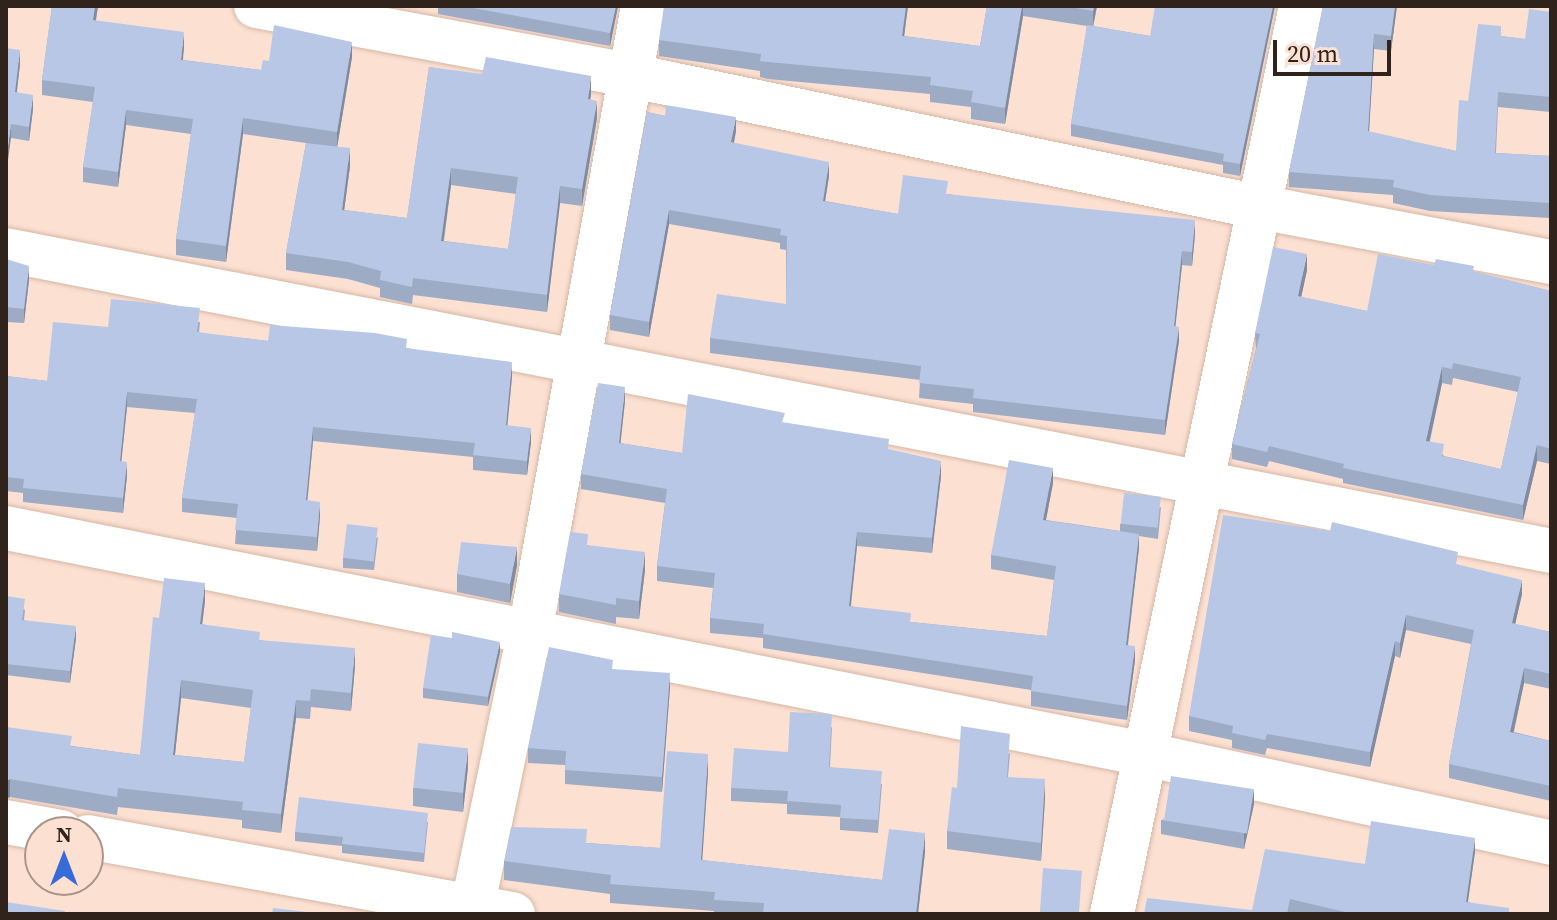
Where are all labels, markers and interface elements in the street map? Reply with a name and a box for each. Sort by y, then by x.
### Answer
scale bar [1277,24,1395,74]
text: 20 m [1287,37,1338,70]
north arrow [24,816,104,896]
text: N [56,819,72,849]

